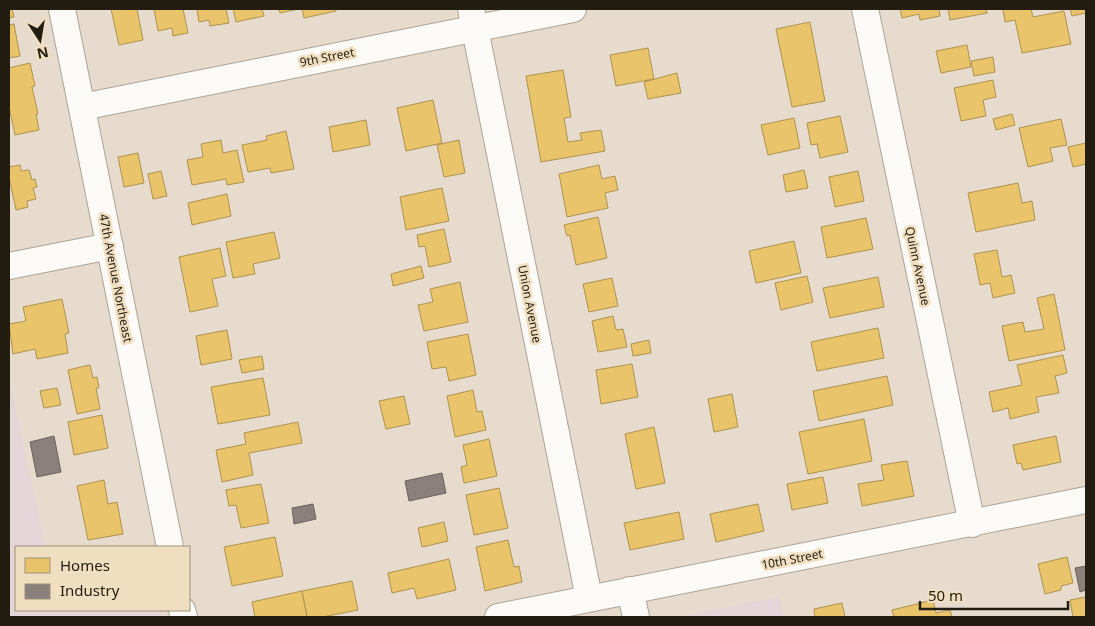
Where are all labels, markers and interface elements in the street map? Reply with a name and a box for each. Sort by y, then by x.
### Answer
north arrow [15,15,65,65]
text: N [35,43,50,64]
street label: 9th Street [298,43,356,71]
street label: 47th Avenue Northeast [95,212,137,344]
street label: Quinn Avenue [901,225,935,307]
street label: Union Avenue [514,263,546,345]
street label: 10th Street [760,545,825,573]
legend [15,546,190,611]
text: Homes [60,555,110,575]
scale bar [920,578,1068,610]
text: Industry [60,580,120,600]
text: 50 m [928,585,963,605]

